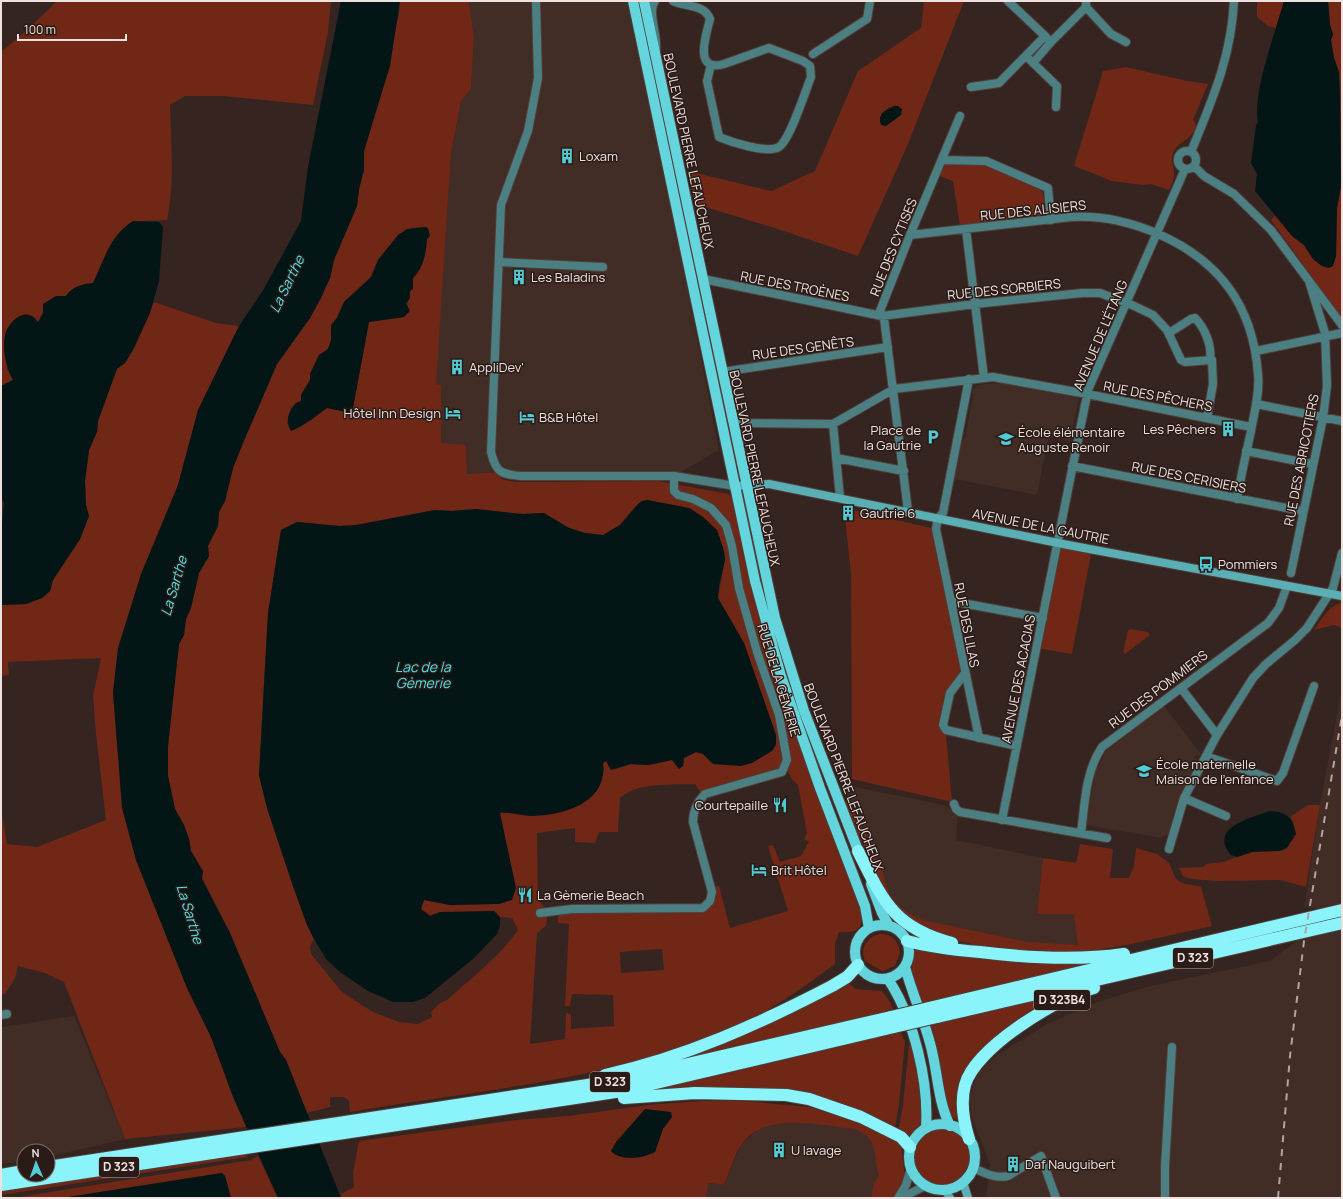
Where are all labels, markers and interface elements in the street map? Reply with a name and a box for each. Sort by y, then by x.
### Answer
scale bar [18,16,126,42]
text: 100 m [24,21,56,38]
street label: BOULEVARD PIERRE LEFAUCHEUX [659,51,719,251]
building icon: Loxam [558,147,576,165]
place label: Loxam [579,147,618,165]
street label: RUE DES CYTISES [865,195,921,299]
street label: RUE DES ALISIERS [979,195,1087,225]
water label: La Sarthe [265,251,309,315]
street label: RUE DES TROÈNES [739,267,851,305]
building icon: Les Baladins [510,268,528,286]
place label: Les Baladins [531,268,606,286]
street label: RUE DES SORBIERS [946,274,1062,304]
street label: AVENUE DE L'ÉTANG [1069,277,1131,393]
street label: RUE DES GENÊTS [751,332,855,364]
building icon: AppliDev' [448,358,466,376]
place label: AppliDev' [469,358,524,376]
street label: BOULEVARD PIERRE LEFAUCHEUX [725,368,785,568]
street label: RUE DES PÊCHERS [1102,377,1214,415]
street label: RUE DES ABRICOTIERS [1279,392,1323,528]
place label: Hôtel Inn Design [344,404,441,422]
hotel icon: Hôtel Inn Design [444,404,462,422]
hotel icon: B&B Hôtel [518,408,536,426]
place label: B&B Hôtel [539,408,598,426]
place label: Les Pêchers [1143,420,1216,438]
building icon: Les Pêchers [1219,420,1237,438]
place label: Place de la Gautrie [864,421,921,454]
place label: École élémentaire Auguste Renoir [1018,423,1125,456]
parking icon: Place de la Gautrie [924,428,942,446]
school or university icon: École élémentaire Auguste Renoir [997,430,1015,448]
street label: RUE DES CERISIERS [1130,457,1248,497]
building icon: Gautrie 6 [839,504,857,522]
place label: Gautrie 6 [860,504,915,522]
street label: AVENUE DE LA GAUTRIE [971,504,1111,548]
water label: La Sarthe [156,553,191,618]
bus stop icon: Pommiers [1197,555,1215,573]
place label: Pommiers [1218,555,1278,573]
street label: RUE DES LILAS [950,581,984,669]
street label: AVENUE DES ACACIAS [997,613,1039,745]
street label: RUE DE LA GÈMERIE [753,621,805,739]
street label: RUE DES POMMIERS [1105,646,1211,732]
water label: Lac de la Gèmerie [395,657,452,692]
street label: BOULEVARD PIERRE LEFAUCHEUX [800,680,888,874]
place label: École maternelle Maison de l'enfance [1156,755,1274,788]
school or university icon: École maternelle Maison de l'enfance [1135,762,1153,780]
place label: Courtepaille [695,796,768,814]
restaurant icon: Courtepaille [771,796,789,814]
hotel icon: Brit Hôtel [750,861,768,879]
place label: Brit Hôtel [771,861,827,879]
water label: La Sarthe [172,882,209,947]
restaurant icon: La Gèmerie Beach [516,886,534,904]
place label: La Gèmerie Beach [537,886,644,904]
road number: D 323 [1173,948,1213,968]
road number: D 323B4 [1034,990,1090,1010]
road number: D 323 [590,1072,630,1092]
building icon: U lavage [770,1141,788,1159]
place label: U lavage [791,1141,842,1159]
north arrow [16,1143,56,1183]
text: N [31,1145,40,1160]
building icon: Daf Nauguibert [1004,1155,1022,1173]
place label: Daf Nauguibert [1025,1155,1116,1173]
road number: D 323 [99,1157,139,1177]

